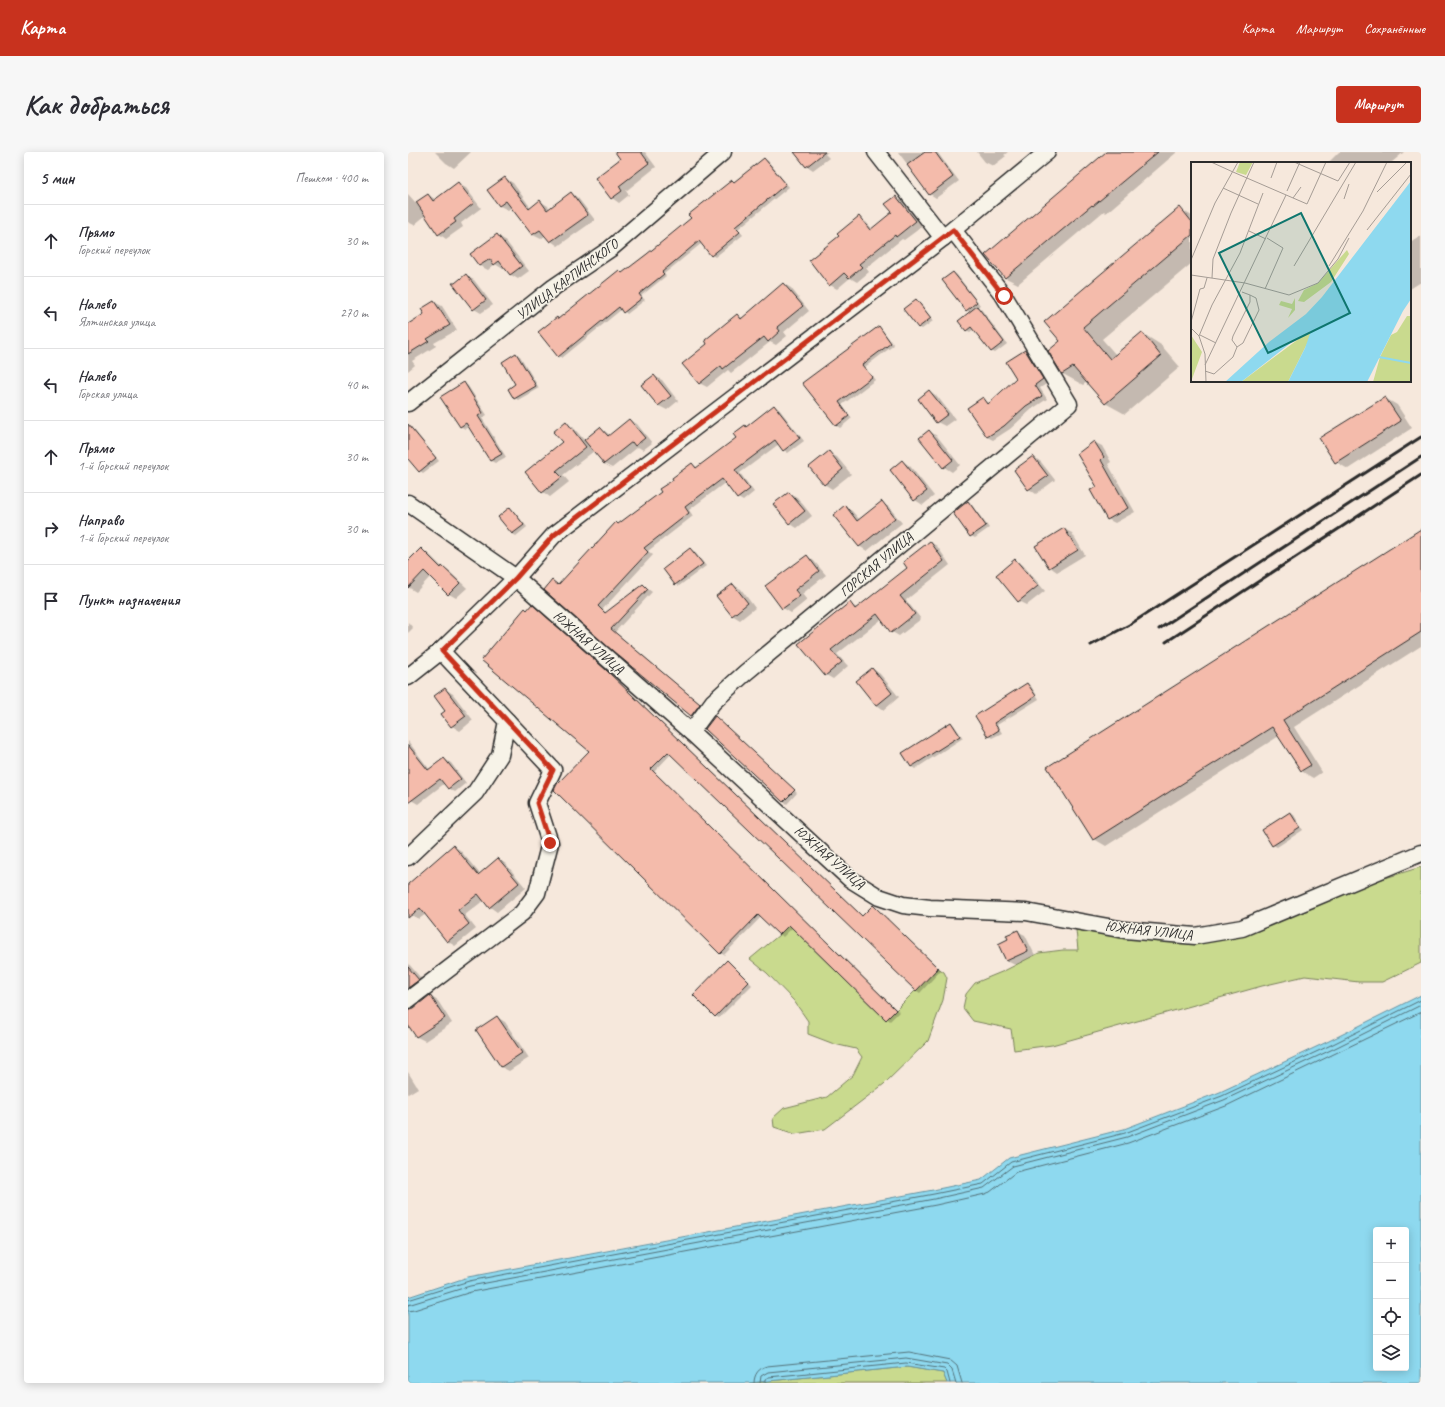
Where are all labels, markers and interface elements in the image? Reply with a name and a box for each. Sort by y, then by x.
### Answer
text: Карта [20,16,65,40]
text: Карта [1242,20,1274,37]
text: Маршрут [1296,20,1342,37]
text: Сохранённые [1364,20,1425,37]
button: Маршрут [1336,86,1421,123]
text: Как добраться [24,87,169,122]
inset map [1191,162,1411,382]
text: 5 мин [40,168,74,189]
text: Пешком · 400 m [295,170,368,186]
text: Прямо [78,223,114,242]
icon: ahead [40,230,62,252]
text: 30 m [346,233,368,249]
street label: УЛИЦА КАРПИНСКОГО [513,234,623,323]
text: Горский переулок [78,242,150,258]
route start [995,287,1013,305]
text: Налево [78,295,116,314]
icon: left [40,302,62,324]
text: 270 m [340,305,368,321]
text: Ялтинская улица [78,314,155,330]
text: Налево [78,367,116,386]
icon: left [40,374,62,396]
text: 40 m [346,377,368,393]
text: Горская улица [78,386,137,402]
text: Прямо [78,439,114,458]
icon: ahead [40,446,62,468]
text: 30 m [346,449,368,465]
text: 1-й Горский переулок [78,458,168,474]
text: Направо [78,511,124,530]
icon: right [40,518,62,540]
text: 30 m [346,521,368,537]
street label: ГОРСКАЯ УЛИЦА [836,528,917,600]
text: 1-й Горский переулок [78,530,168,546]
icon: arrive [40,590,62,612]
text: Пункт назначения [78,591,180,610]
street label: ЮЖНАЯ УЛИЦА [550,607,628,678]
street label: ЮЖНАЯ УЛИЦА [791,822,869,893]
route end [541,834,559,852]
street label: ЮЖНАЯ УЛИЦА [1104,917,1194,944]
map controls [1373,1227,1409,1371]
button: + [1373,1227,1409,1263]
button: − [1373,1263,1409,1299]
button: locate [1373,1299,1409,1335]
button: layers [1373,1335,1409,1371]

